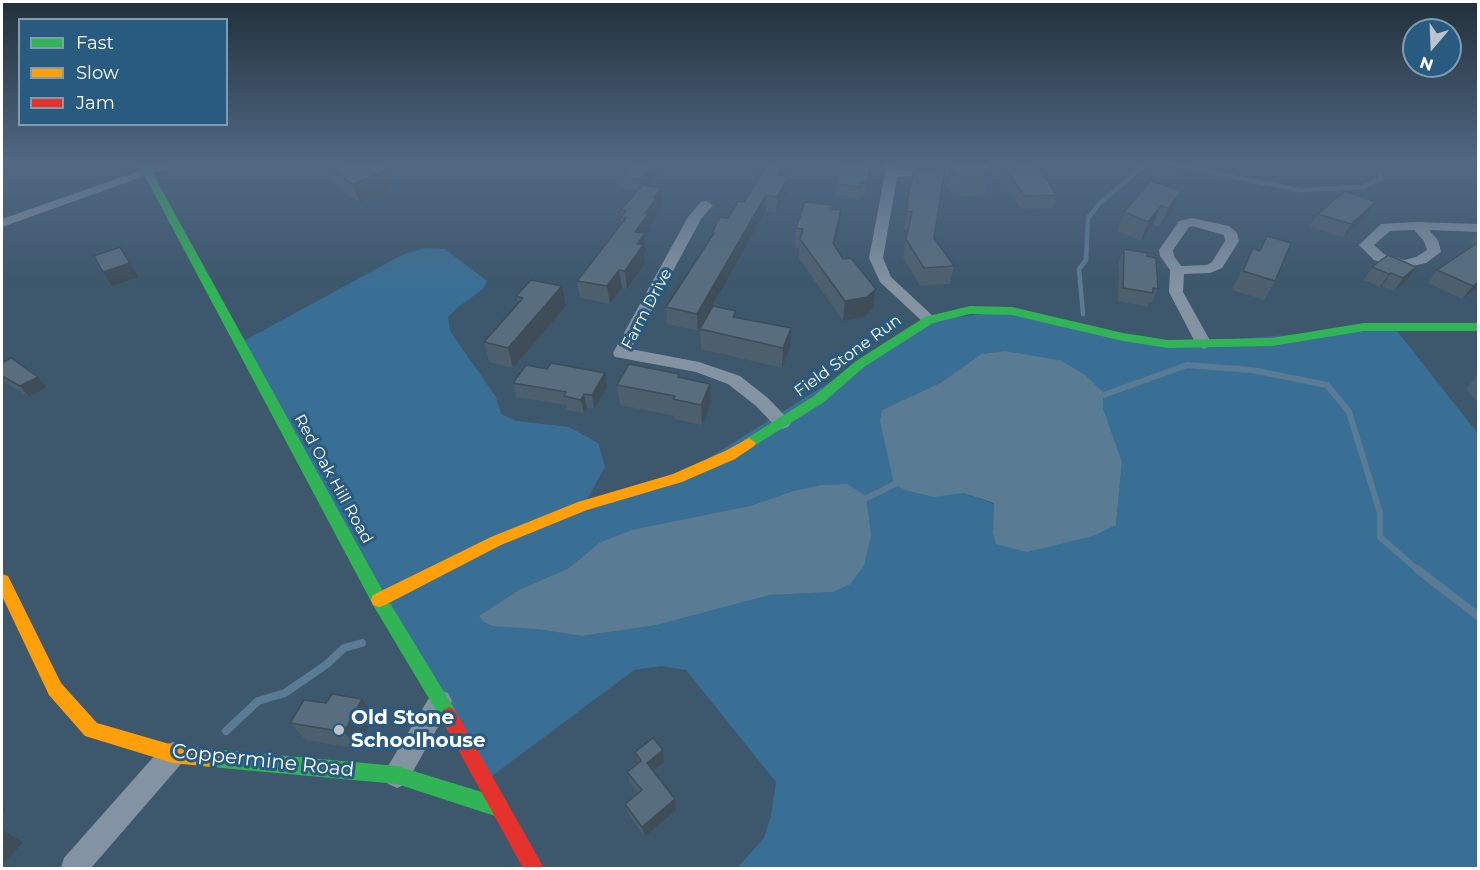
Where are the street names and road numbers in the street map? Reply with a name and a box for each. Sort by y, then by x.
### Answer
street label: Farm Drive [618,265,676,353]
street label: Field Stone Run [791,311,905,401]
street label: Red Oak Hill Road [289,411,377,547]
street label: Coppermine Road [171,739,355,783]

